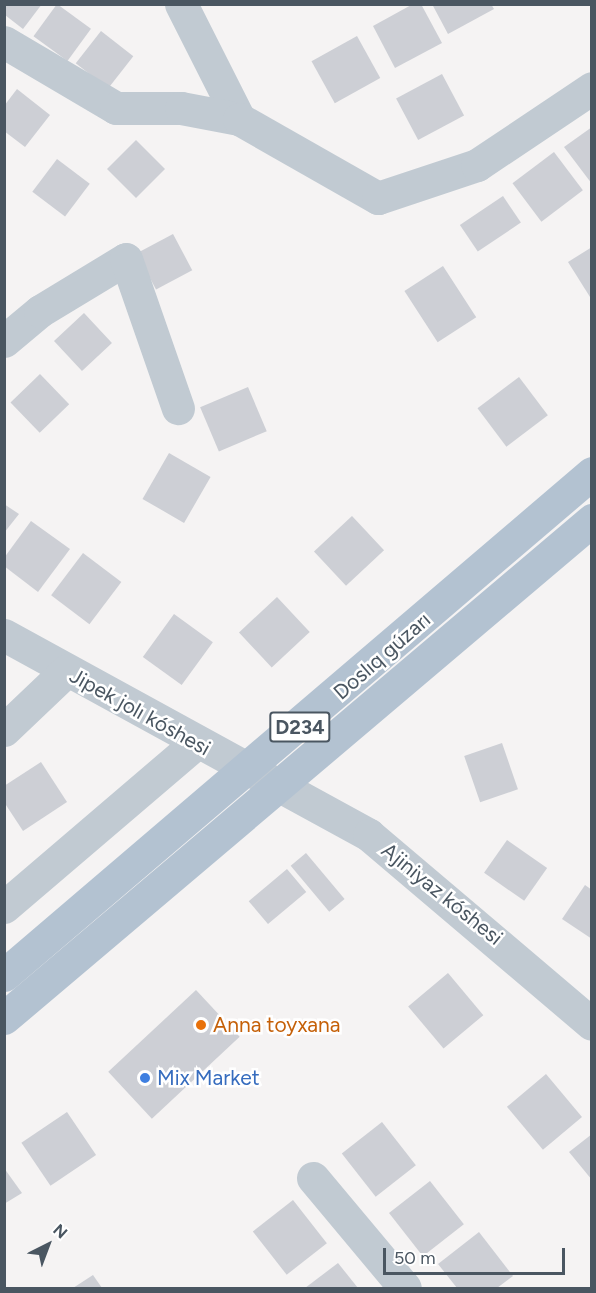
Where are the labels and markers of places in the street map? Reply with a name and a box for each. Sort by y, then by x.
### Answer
place label: Anna toyxana [213,1012,340,1038]
marker: Anna toyxana [194,1018,208,1032]
place label: Mix Market [157,1065,260,1091]
marker: Mix Market [138,1071,152,1085]

